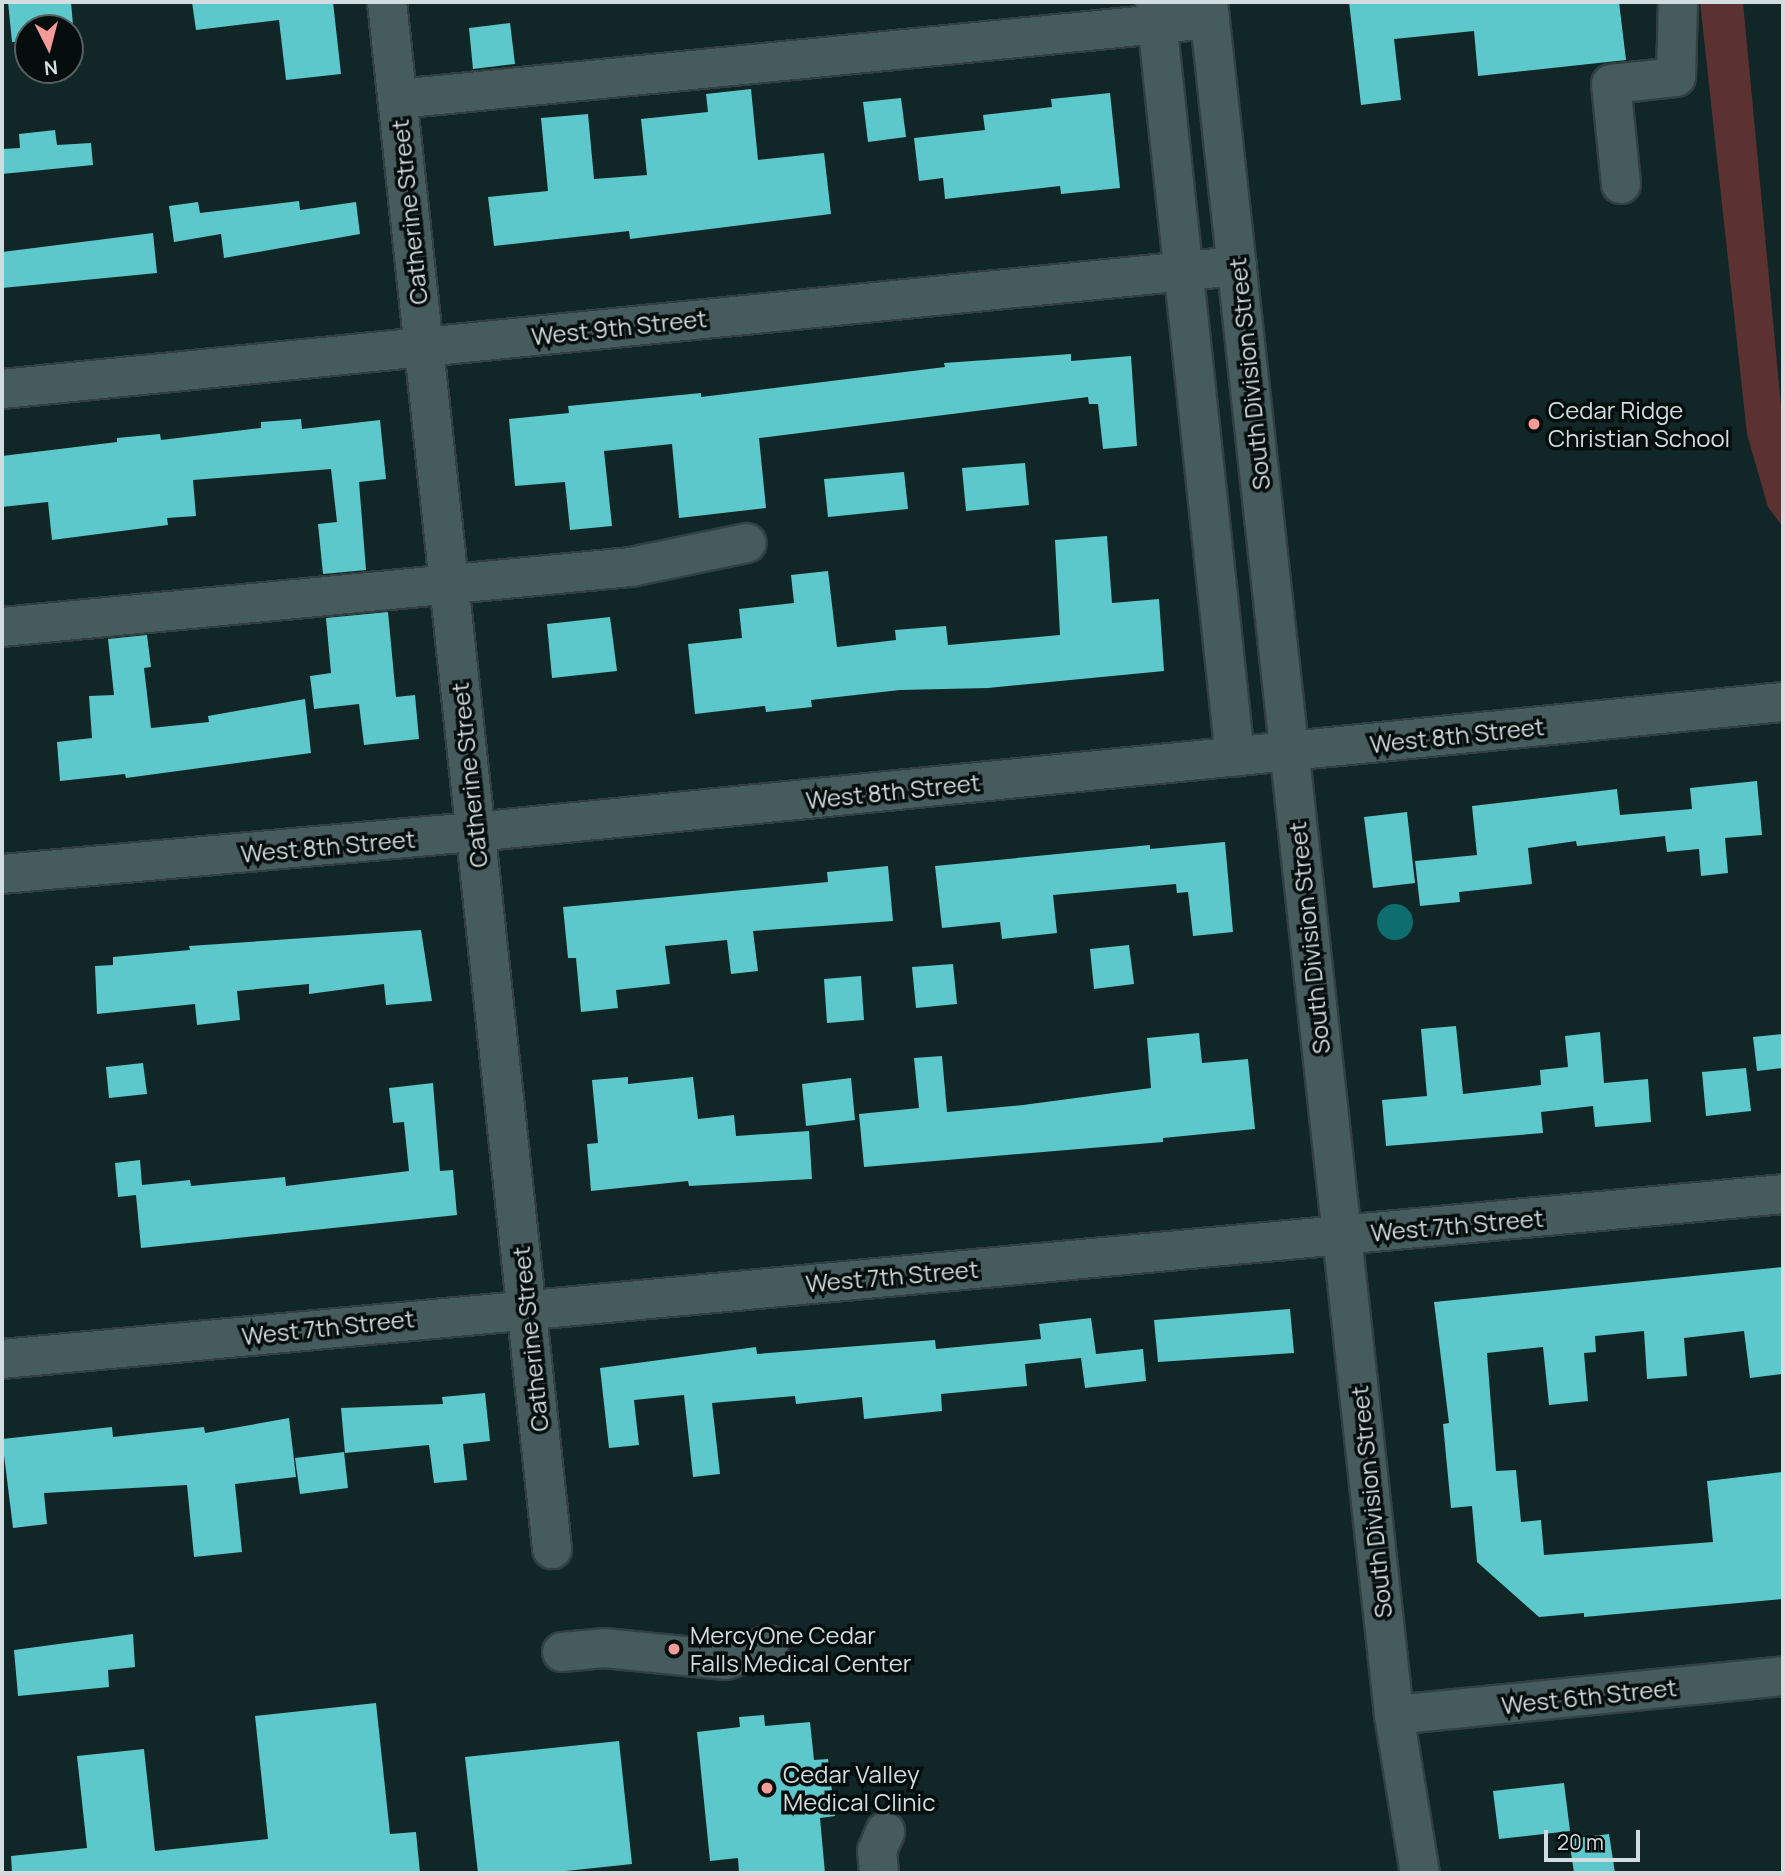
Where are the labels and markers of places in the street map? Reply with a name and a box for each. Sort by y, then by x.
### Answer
place label: Cedar Ridge Christian School [1548,396,1730,452]
marker: Cedar Ridge Christian School [1526,416,1542,432]
place label: MercyOne Cedar Falls Medical Center [690,1621,911,1677]
marker: MercyOne Cedar Falls Medical Center [664,1639,684,1659]
place label: Cedar Valley Medical Clinic [783,1760,935,1816]
marker: Cedar Valley Medical Clinic [757,1778,777,1798]

